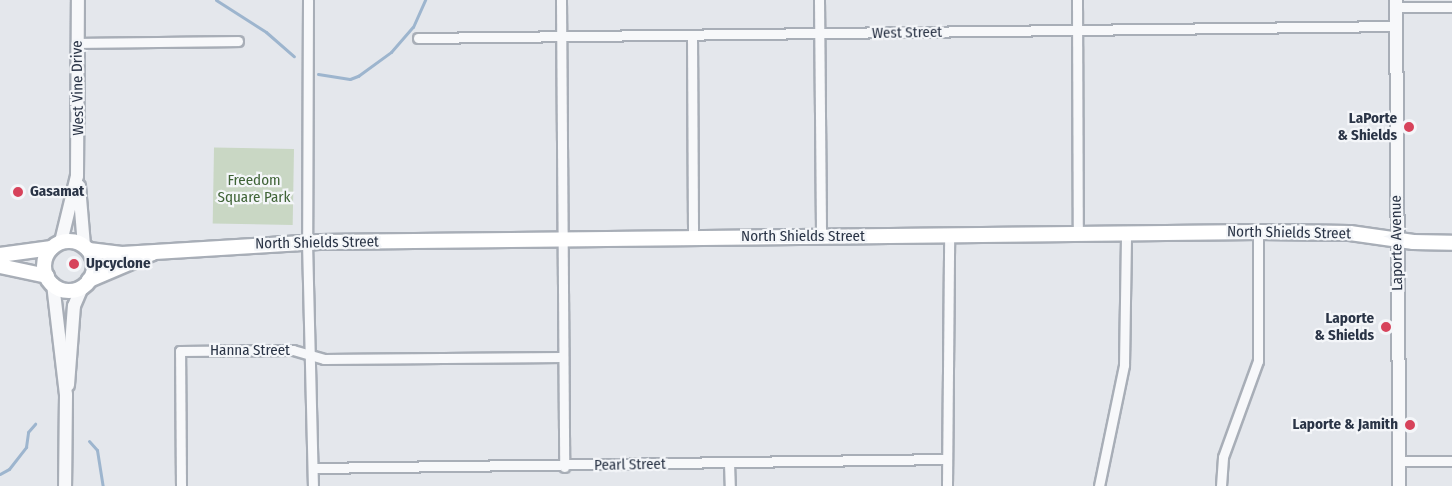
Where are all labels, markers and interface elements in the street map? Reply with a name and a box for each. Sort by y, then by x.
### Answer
street label: West Street [872,23,942,43]
street label: West Vine Drive [68,40,88,136]
place label: LaPorte & Shields [1338,109,1397,144]
marker: LaPorte & Shields [1402,120,1416,134]
park label: Freedom Square Park [217,171,291,206]
place label: Gasamat [30,183,84,201]
marker: Gasamat [11,185,25,199]
street label: Laporte Avenue [1387,195,1407,291]
street label: North Shields Street [1227,223,1351,243]
street label: North Shields Street [741,228,865,246]
street label: North Shields Street [255,233,379,253]
place label: Upcyclone [86,255,151,273]
marker: Upcyclone [67,257,81,271]
place label: Laporte & Shields [1315,309,1374,344]
marker: Laporte & Shields [1379,320,1393,334]
street label: Hanna Street [210,342,290,360]
place label: Laporte & Jamith [1292,416,1398,434]
marker: Laporte & Jamith [1403,418,1417,432]
street label: Pearl Street [594,455,666,475]

